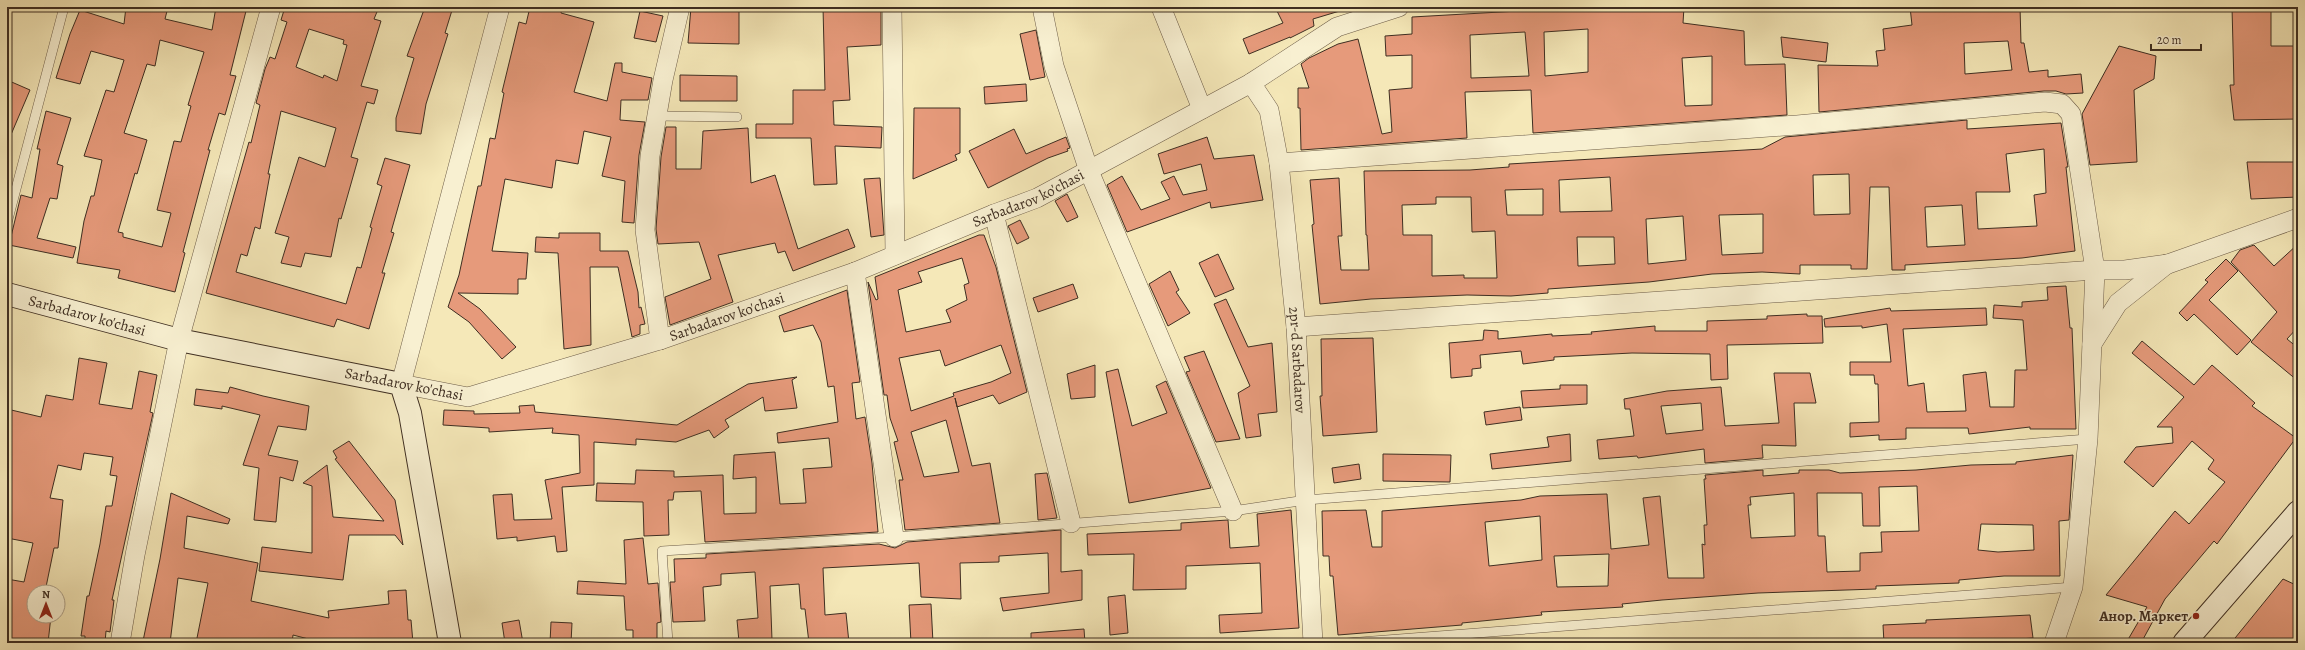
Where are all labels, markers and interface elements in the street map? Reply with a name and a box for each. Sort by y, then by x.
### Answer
scale bar [2151,26,2201,52]
text: 20 m [2157,32,2181,48]
street label: Sarbadarov ko'chasi [969,165,1088,232]
street label: Sarbadarov ko'chasi [666,287,787,346]
street label: Sarbadarov ko'chasi [26,290,148,341]
street label: 2pr-d Sarbadarov [1284,305,1311,414]
street label: Sarbadarov ko'chasi [343,363,465,405]
north arrow [26,584,66,624]
text: N [42,587,50,602]
place label: Анор. Маркет [2098,606,2188,626]
marker: Анор. Маркет [2191,611,2201,621]

